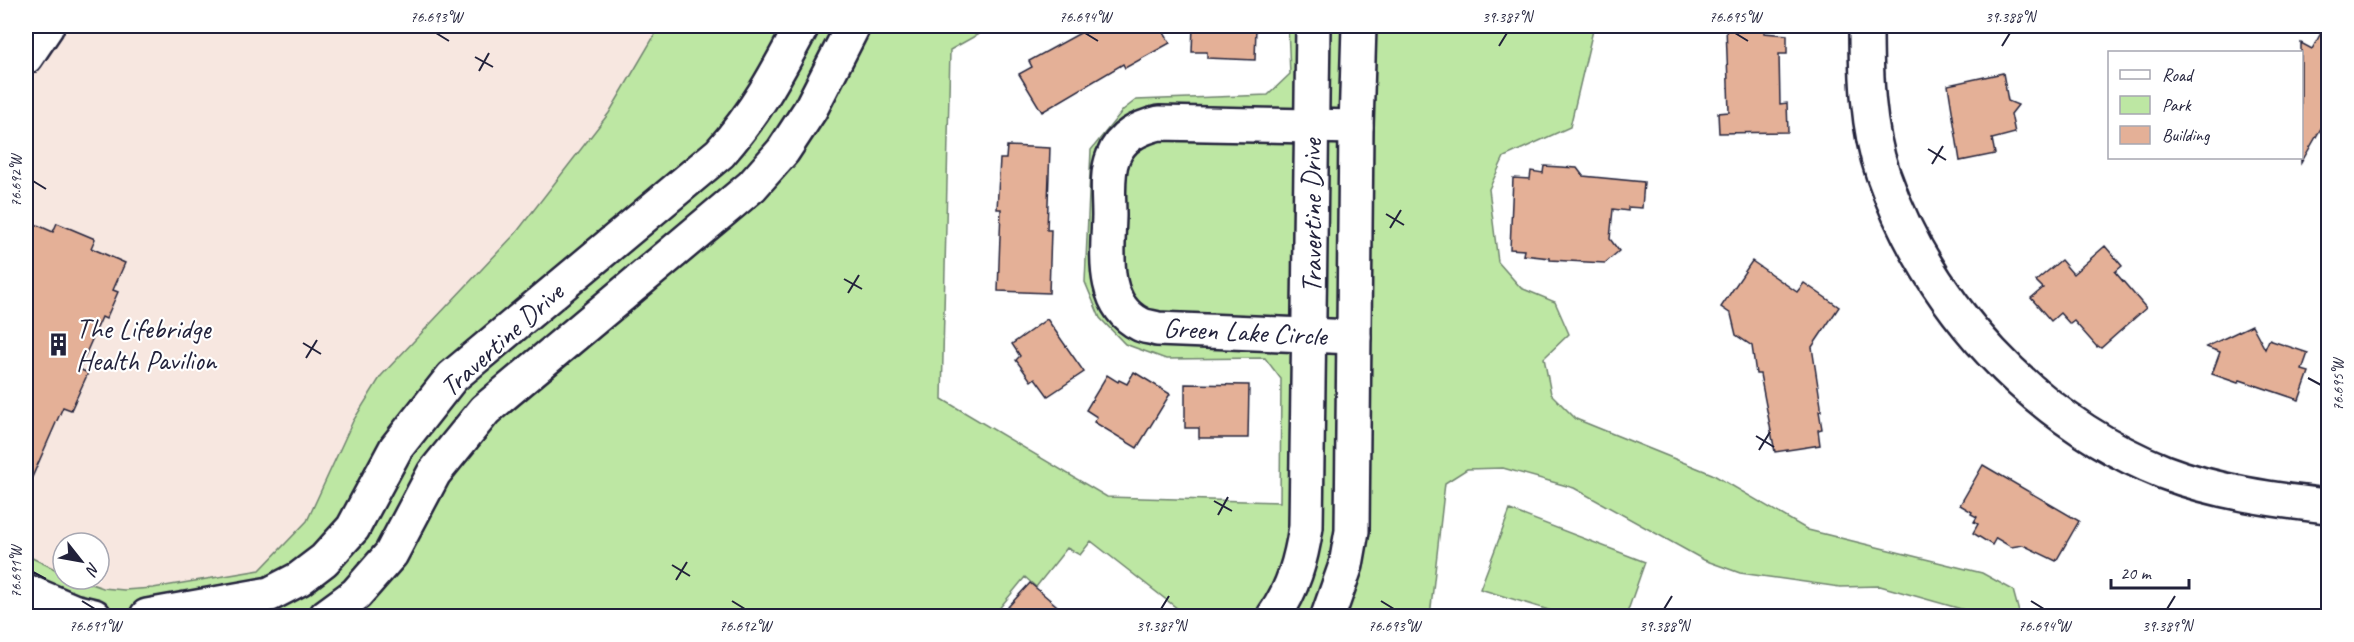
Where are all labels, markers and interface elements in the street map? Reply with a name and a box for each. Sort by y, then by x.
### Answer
text: 76.693°W [410,8,465,27]
text: 76.694°W [1059,8,1114,27]
text: 39.387°N [1482,8,1535,27]
text: 76.695°W [1709,8,1764,27]
text: 39.388°N [1985,8,2038,27]
legend [2108,51,2303,159]
text: Road [2162,64,2195,86]
text: Park [2162,94,2192,116]
text: Building [2162,124,2211,146]
street label: Travertine Drive [1294,137,1329,293]
text: 76.692°W [7,152,26,207]
street label: Travertine Drive [432,274,572,404]
street label: Green Lake Circle [1163,310,1329,353]
place label: The Lifebridge Health Pavilion [76,311,218,378]
building icon: The Lifebridge Health Pavilion [45,331,71,357]
text: 76.695°W [2329,356,2348,411]
north arrow [51,531,111,591]
text: 76.691°W [7,543,26,598]
scale bar [2111,552,2189,590]
text: N [80,559,104,580]
text: 20 m [2120,562,2153,584]
text: 76.691°W [69,617,124,636]
text: 76.692°W [719,617,774,636]
text: 39.387°N [1136,617,1189,636]
text: 76.693°W [1368,617,1423,636]
text: 39.388°N [1639,617,1692,636]
text: 76.694°W [2018,617,2073,636]
text: 39.389°N [2142,617,2195,636]

